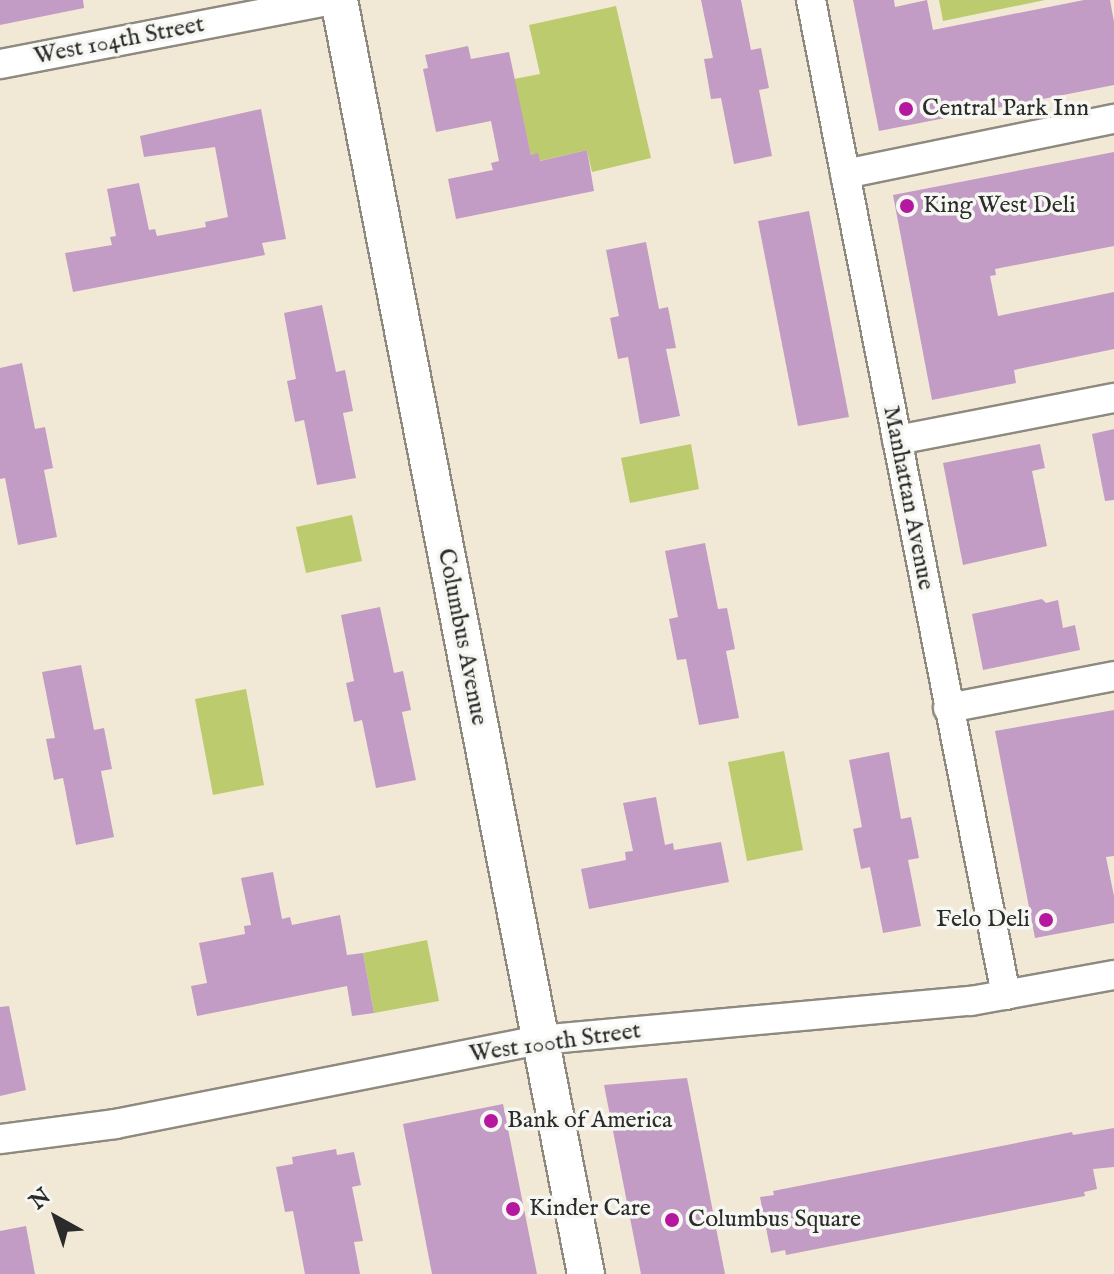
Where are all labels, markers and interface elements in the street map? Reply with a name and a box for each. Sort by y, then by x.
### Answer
street label: West 104th Street [31,10,207,72]
place label: Central Park Inn [922,95,1089,123]
marker: Central Park Inn [897,100,915,118]
place label: King West Deli [923,192,1076,220]
marker: King West Deli [898,197,916,215]
street label: Manhattan Avenue [876,403,940,593]
street label: Columbus Avenue [431,546,493,728]
place label: Felo Deli [936,906,1030,934]
marker: Felo Deli [1037,911,1055,929]
street label: West 100th Street [467,1017,643,1069]
place label: Bank of America [507,1107,672,1135]
marker: Bank of America [482,1112,500,1130]
north arrow [16,1178,96,1258]
text: N [24,1183,57,1216]
place label: Kinder Care [529,1195,651,1223]
marker: Kinder Care [504,1200,522,1218]
place label: Columbus Square [688,1206,861,1234]
marker: Columbus Square [663,1211,681,1229]

